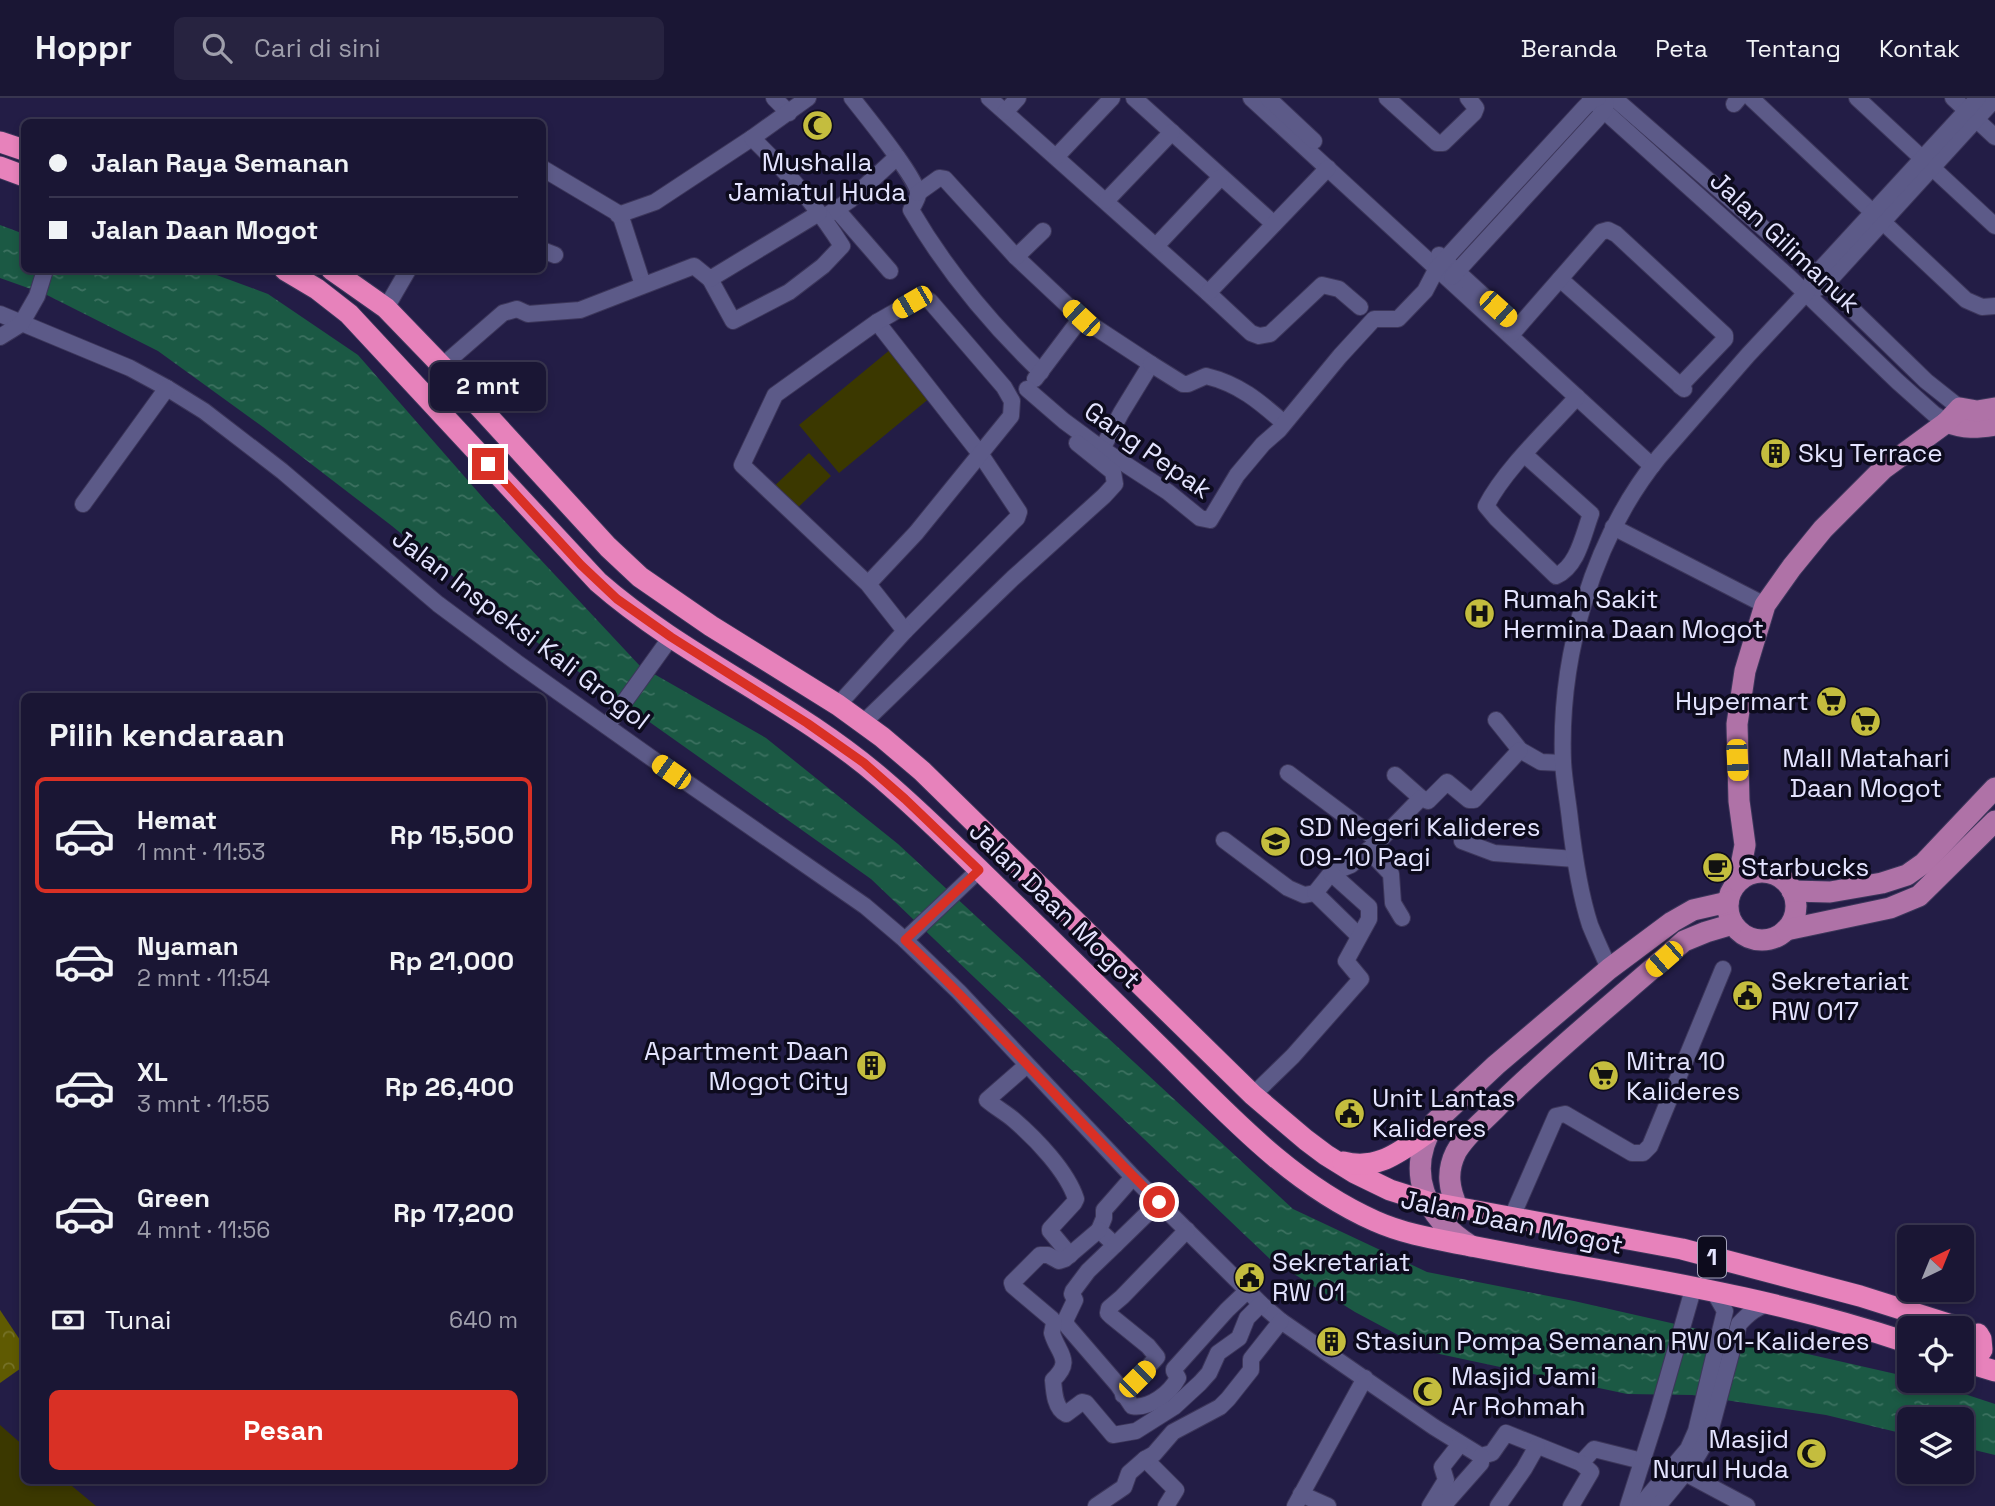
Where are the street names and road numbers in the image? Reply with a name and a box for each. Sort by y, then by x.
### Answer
street label: Jalan Gilimanuk [1703,164,1867,320]
street label: Gang Pepak [1078,394,1218,506]
street label: Jalan Inspeksi Kali Grogol [385,521,657,737]
street label: Jalan Daan Mogot [962,814,1148,996]
street label: Jalan Daan Mogot [1398,1182,1626,1262]
road number: 1 [1698,1237,1726,1278]

